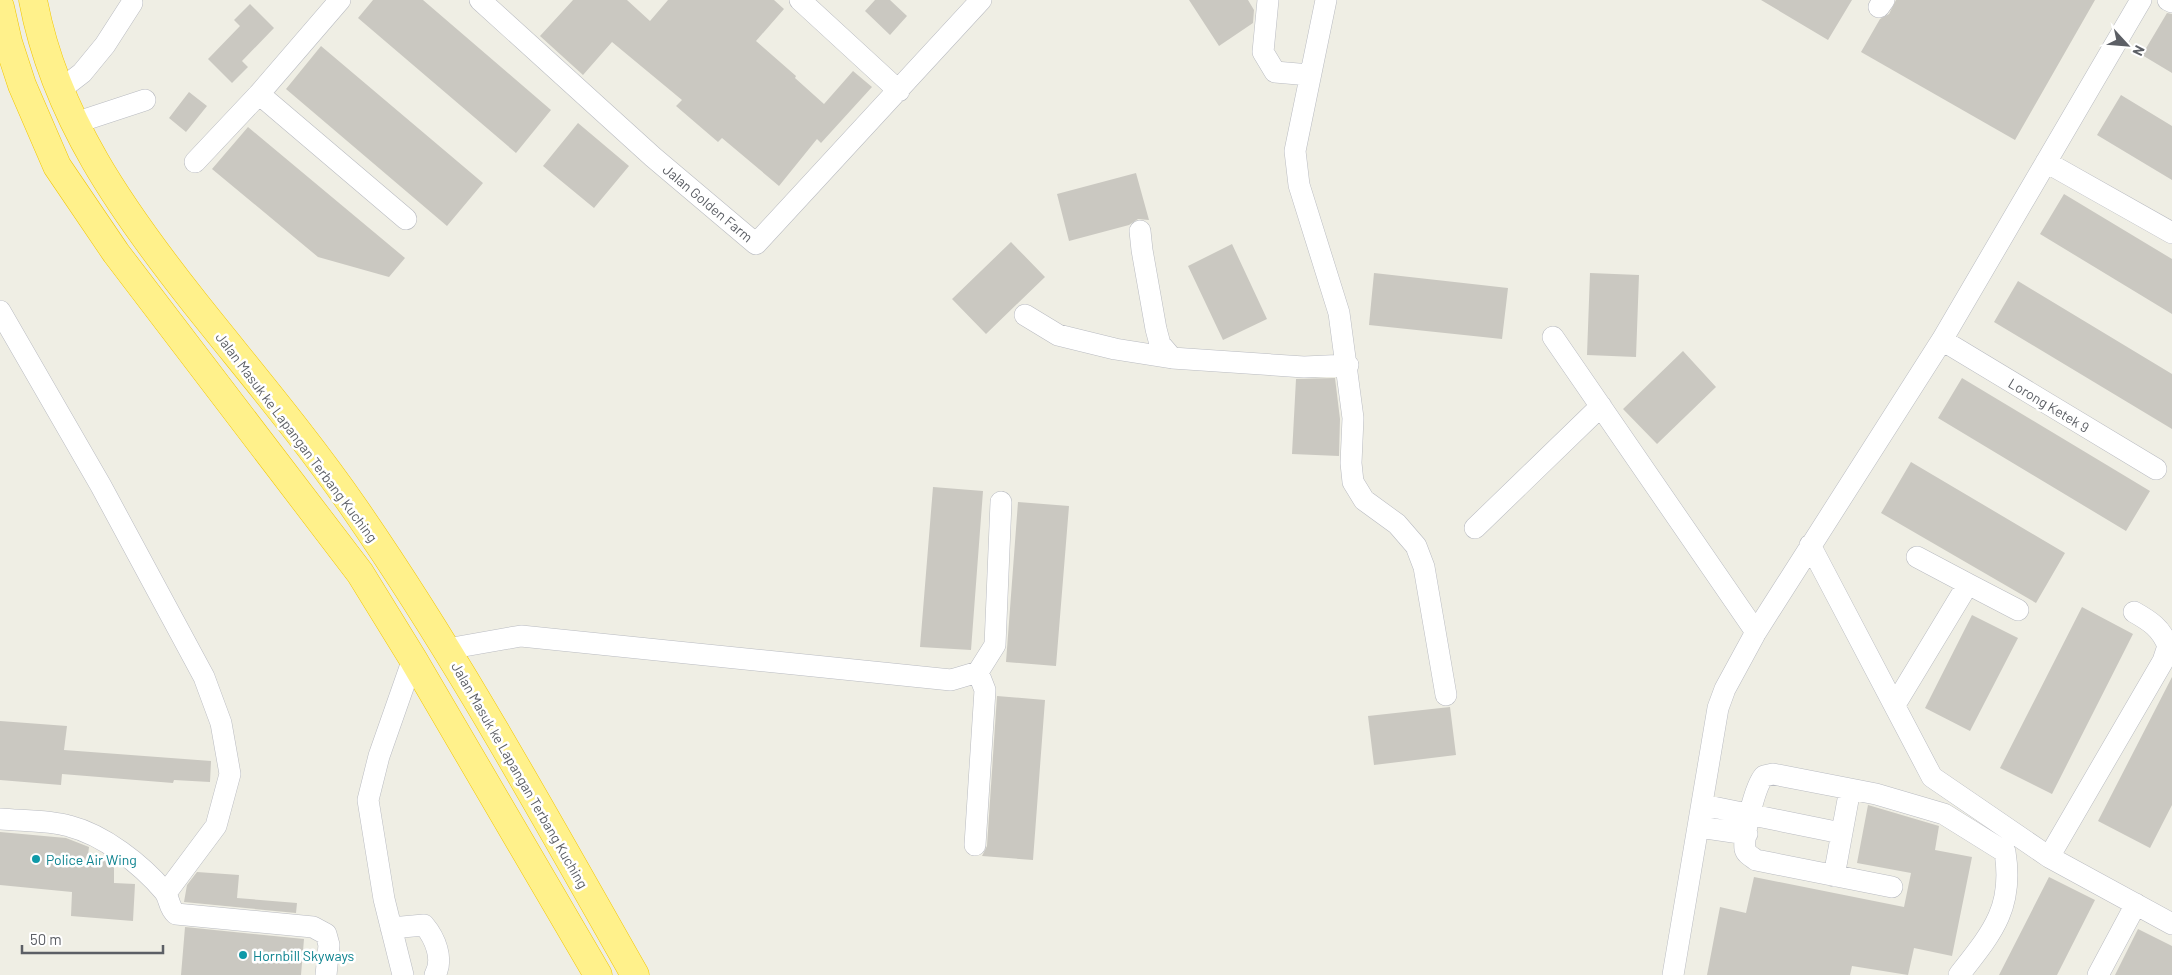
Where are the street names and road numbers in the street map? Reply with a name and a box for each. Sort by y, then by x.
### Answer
street label: Jalan Golden Farm [660,160,756,246]
street label: Jalan Masuk ke Lapangan Terbang Kuching [212,329,382,545]
street label: Lorong Ketek 9 [2006,374,2092,436]
street label: Jalan Masuk ke Lapangan Terbang Kuching [448,659,592,891]

